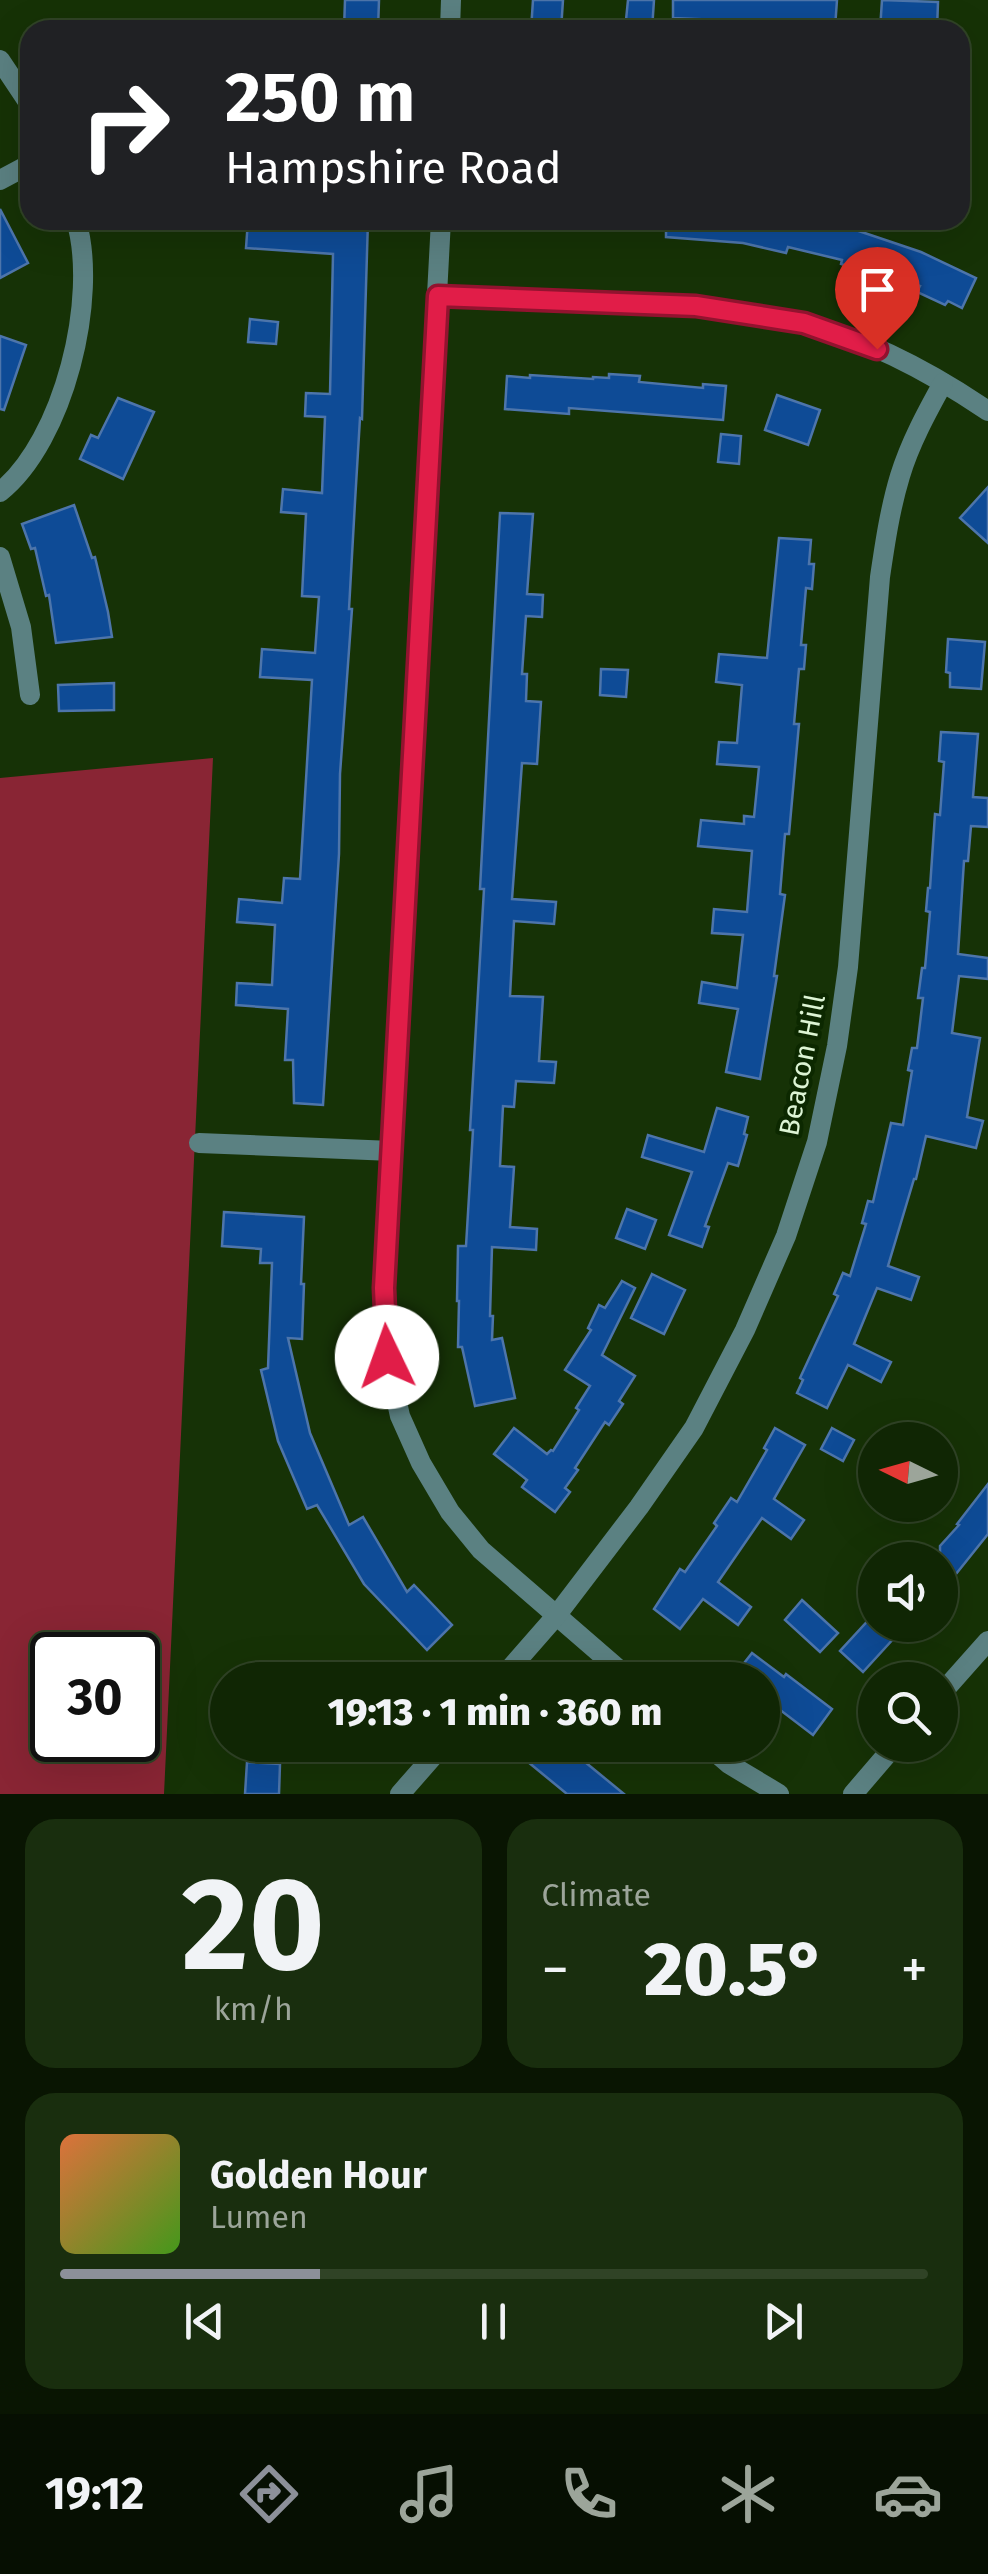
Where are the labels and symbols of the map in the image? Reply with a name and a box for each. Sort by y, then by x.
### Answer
pin [835,247,920,350]
street label: Beacon Hill [772,991,832,1139]
position arrow [335,1305,439,1409]
north arrow [858,1422,958,1522]
speed limit sign: 30 [30,1632,160,1762]

